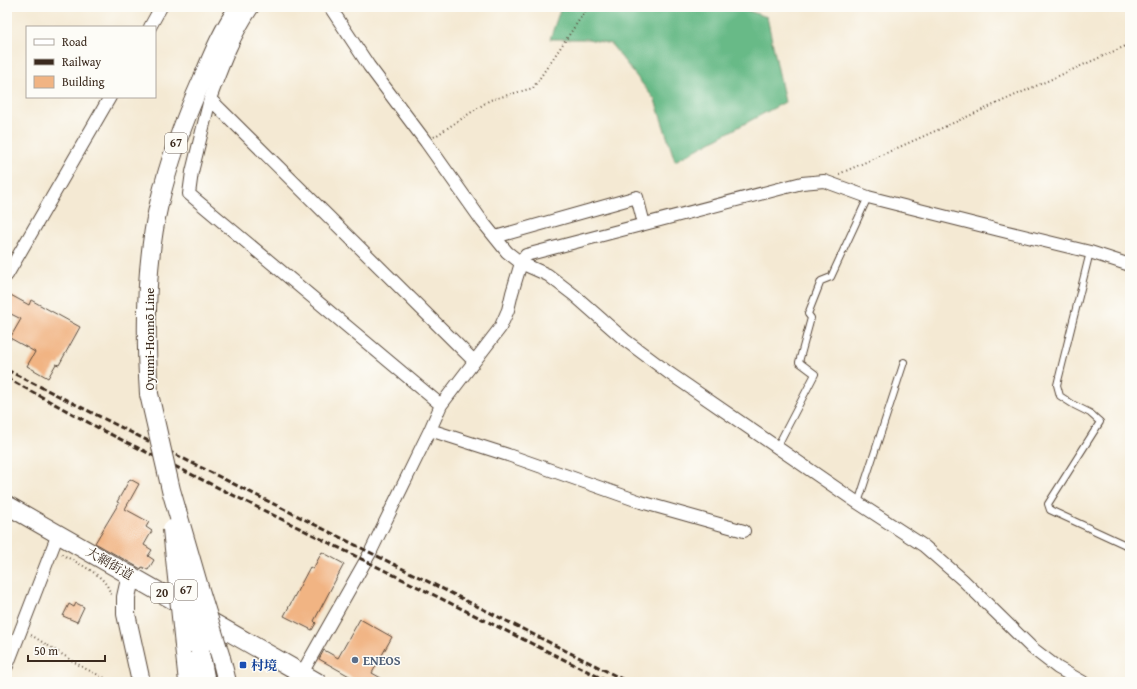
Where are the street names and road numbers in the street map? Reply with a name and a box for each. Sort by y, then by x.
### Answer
road number: 67 [165,133,187,153]
street label: Oyumi-Honnō Line [140,288,159,390]
street label: 大網街道 [82,542,137,585]
road number: 67 [175,580,197,600]
road number: 20 [151,583,173,603]

